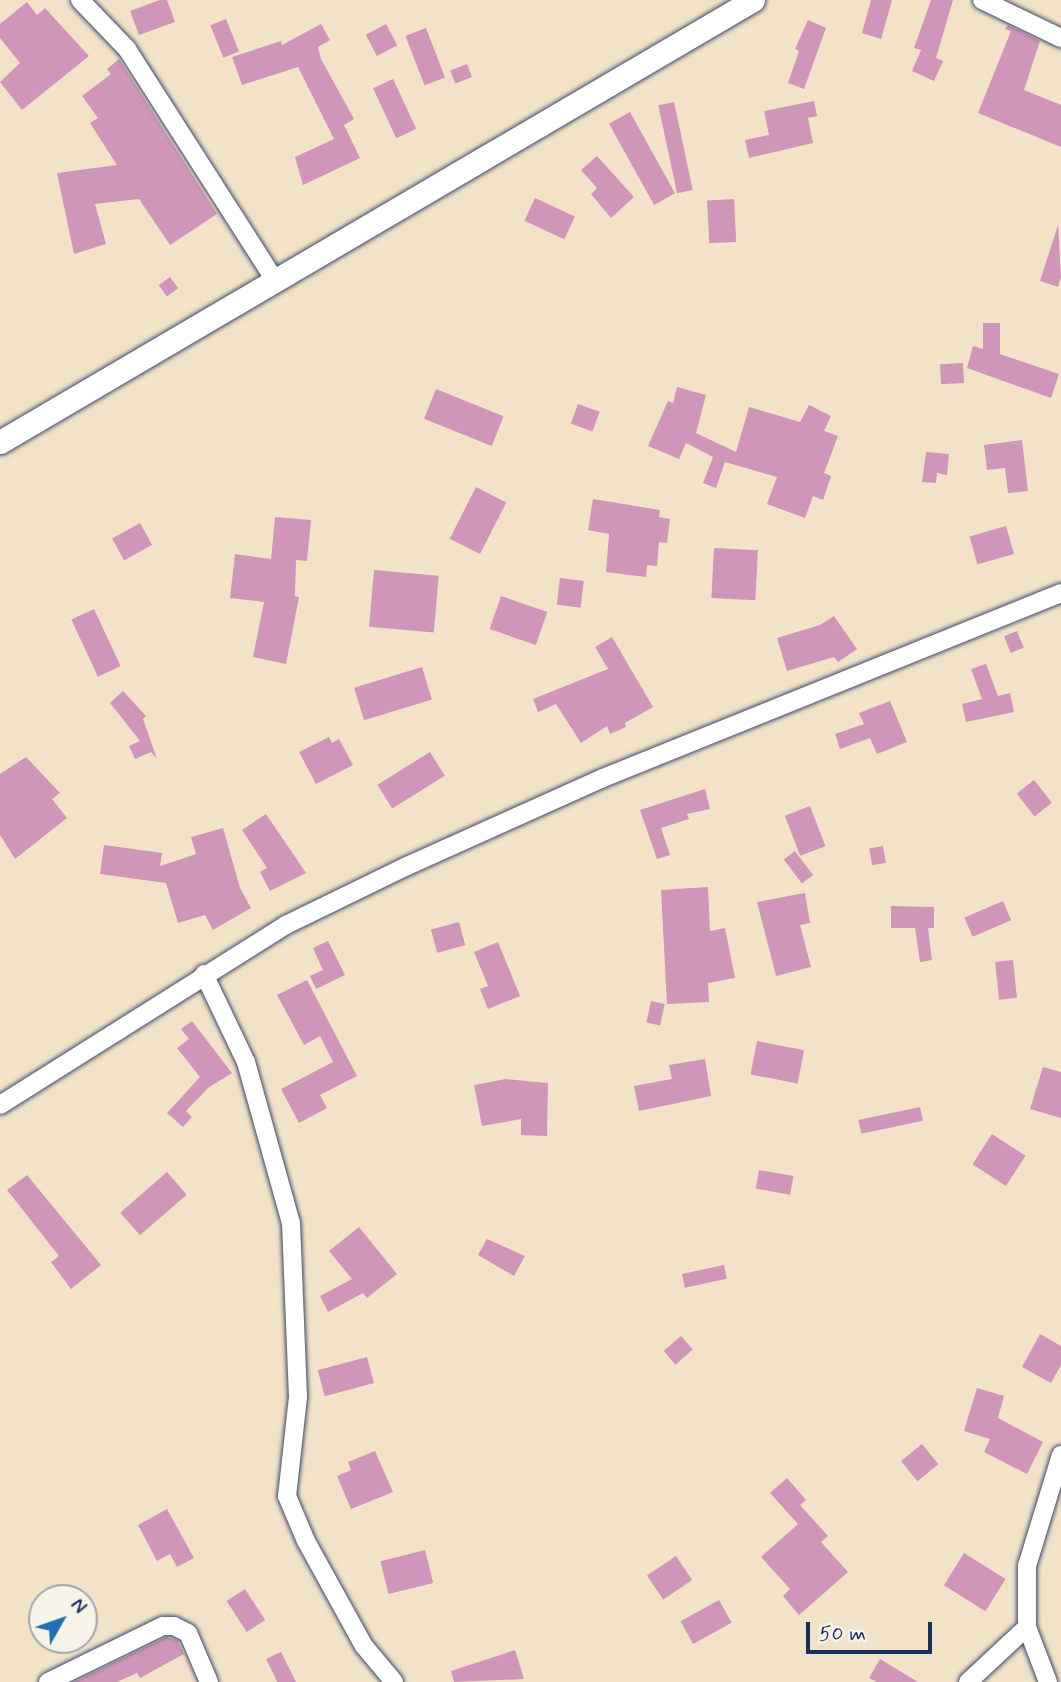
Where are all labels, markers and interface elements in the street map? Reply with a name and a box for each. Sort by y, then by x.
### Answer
north arrow [28,1584,98,1654]
text: N [64,1594,92,1619]
scale bar [809,1608,935,1652]
text: 50 m [819,1620,866,1648]

